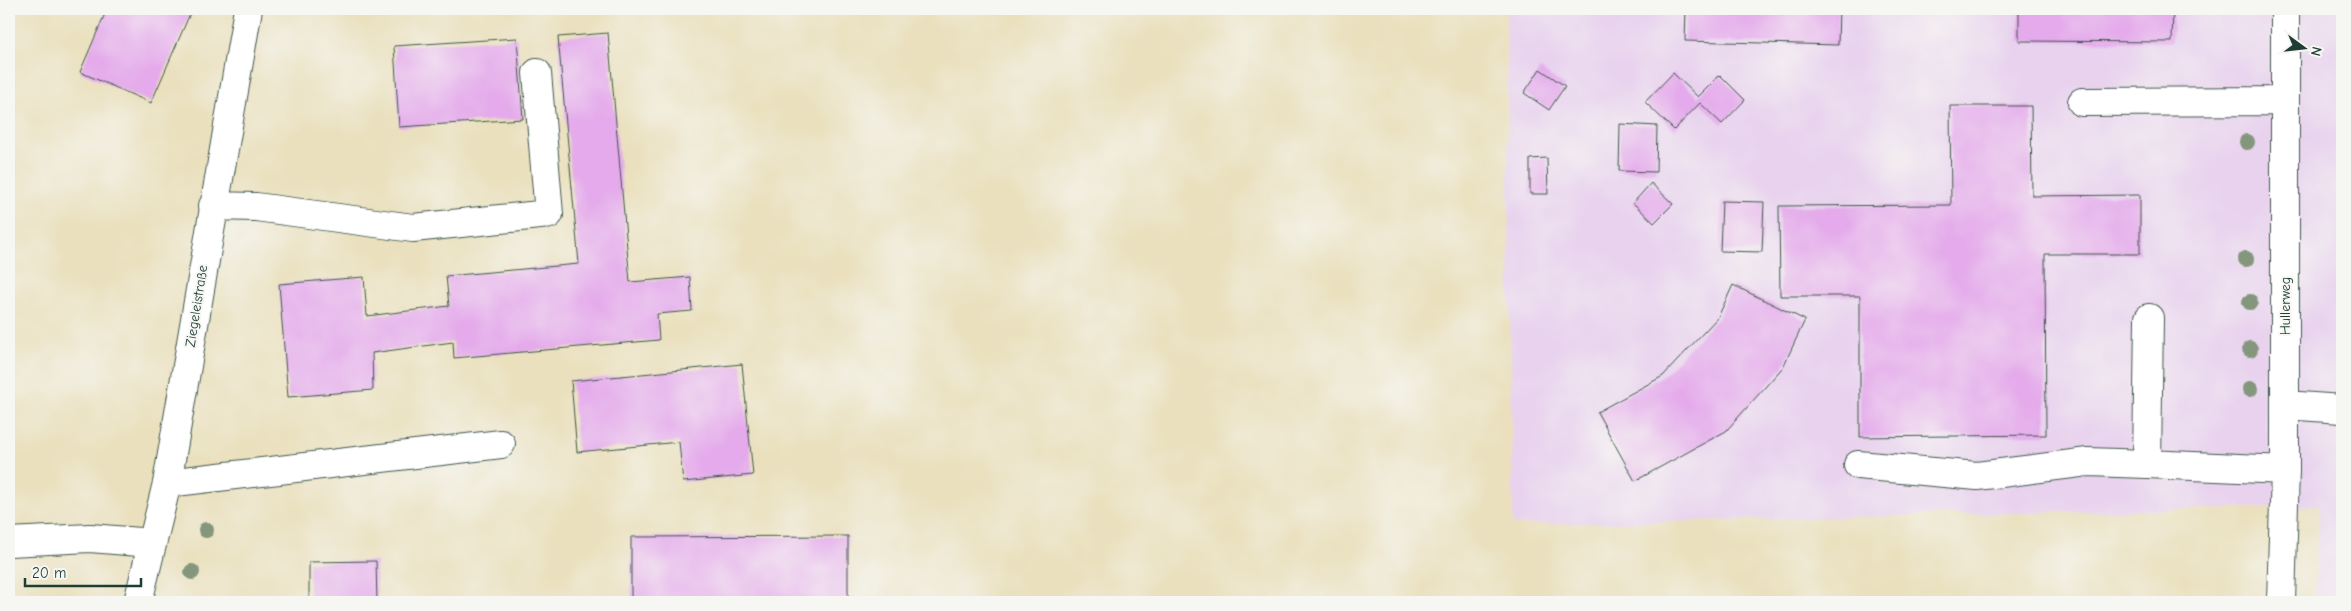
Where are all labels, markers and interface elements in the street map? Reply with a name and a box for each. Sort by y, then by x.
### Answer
north arrow [2278,22,2328,72]
text: N [2307,45,2325,58]
street label: Ziegeleistraße [182,264,211,348]
street label: Hullerweg [2277,277,2294,335]
scale bar [25,556,141,588]
text: 20 m [32,564,66,582]

